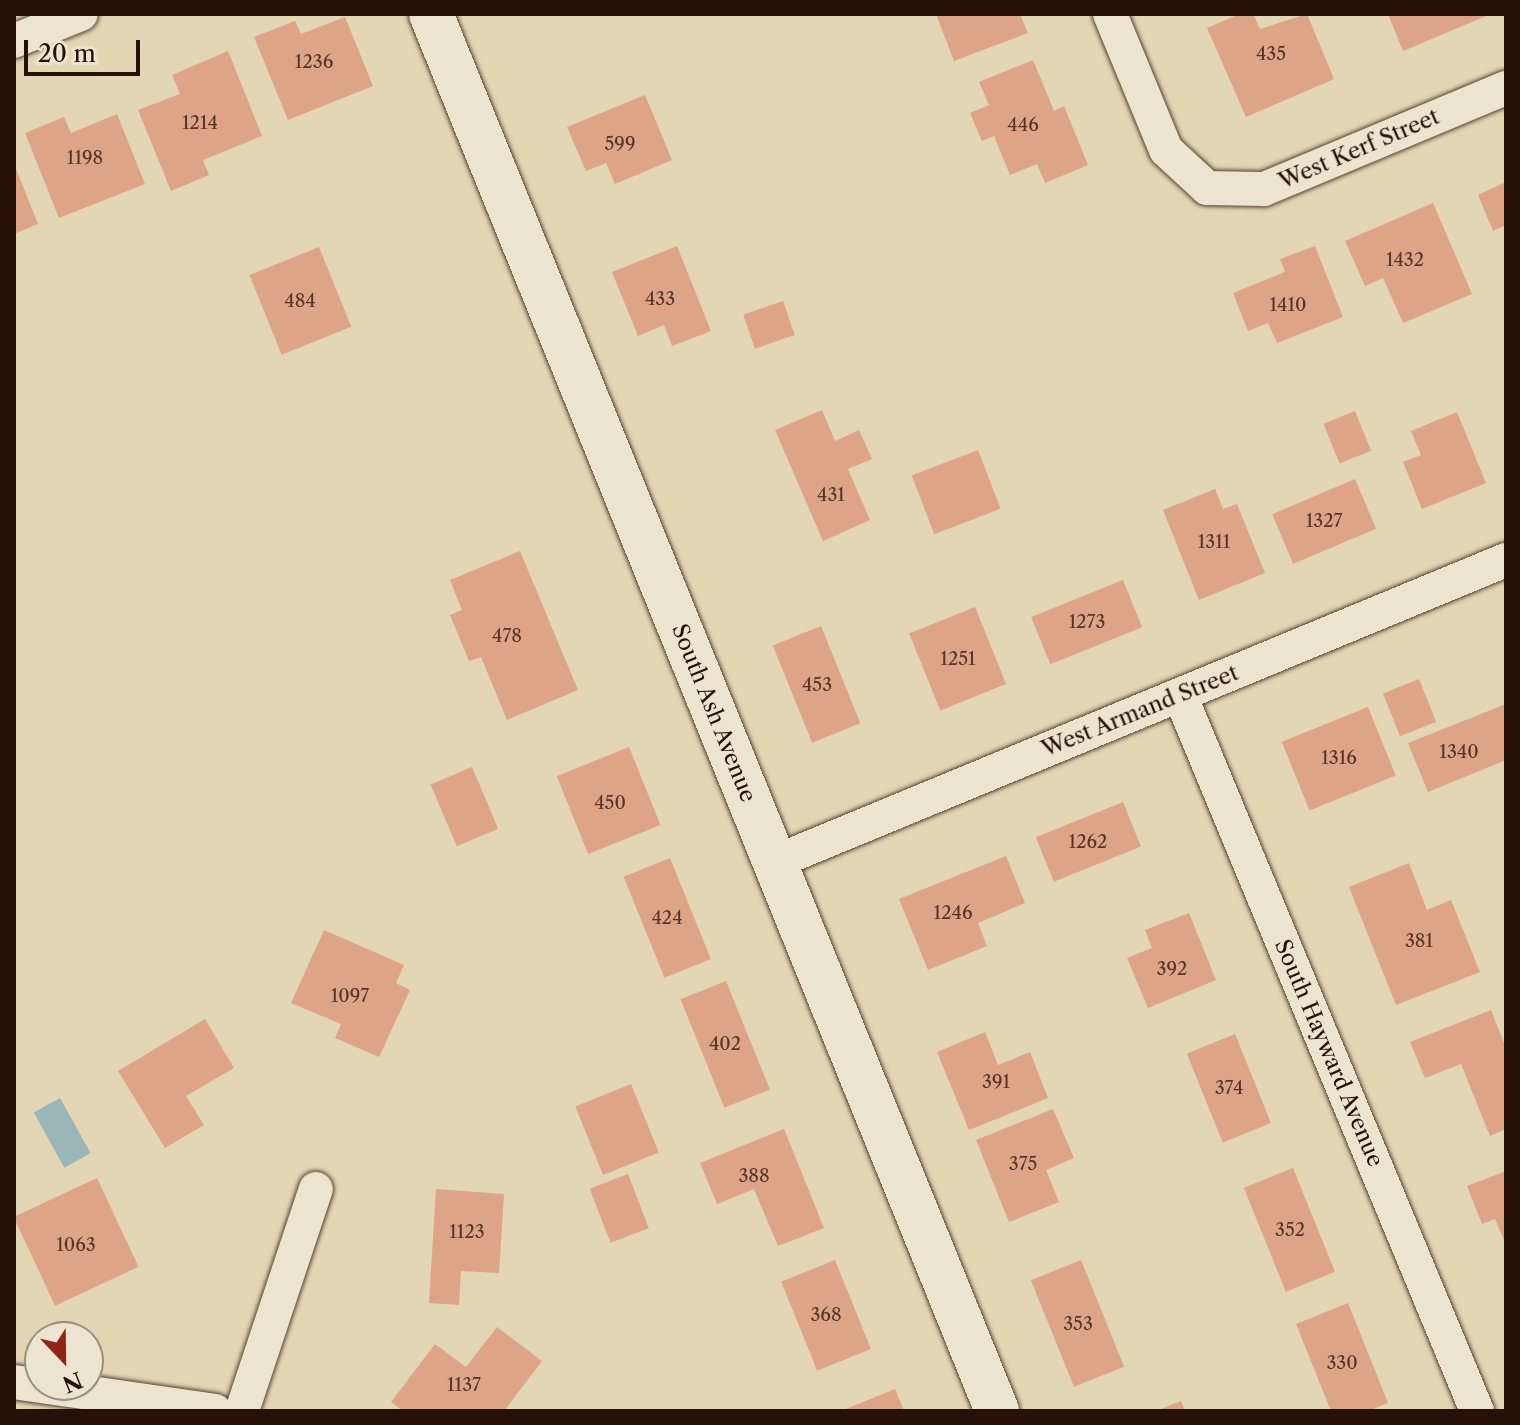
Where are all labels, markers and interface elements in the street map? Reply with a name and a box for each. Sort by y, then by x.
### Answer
scale bar [28,24,144,74]
text: 20 m [38,39,96,68]
house number: 435 [1256,43,1286,65]
house number: 1236 [295,51,333,73]
street label: West Kerf Street [1275,103,1443,195]
house number: 1214 [182,112,218,134]
house number: 446 [1007,114,1039,136]
house number: 599 [605,133,635,155]
house number: 1198 [67,147,103,169]
house number: 1432 [1386,249,1424,271]
house number: 433 [645,288,675,310]
house number: 484 [284,290,316,312]
house number: 1410 [1270,294,1306,316]
house number: 431 [817,484,845,506]
house number: 1327 [1306,510,1342,532]
house number: 1311 [1198,531,1230,553]
house number: 1273 [1069,611,1105,633]
street label: South Ash Avenue [666,619,762,807]
house number: 478 [492,625,522,647]
house number: 1251 [940,648,976,670]
street label: West Armand Street [1037,659,1243,763]
house number: 453 [802,674,832,696]
house number: 1340 [1439,741,1479,763]
house number: 1316 [1321,747,1357,769]
house number: 450 [594,792,626,814]
house number: 1262 [1069,831,1107,853]
house number: 1246 [934,902,972,924]
house number: 424 [651,907,683,929]
house number: 381 [1405,930,1433,952]
street label: South Hayward Avenue [1269,935,1389,1171]
house number: 392 [1157,958,1187,980]
house number: 1097 [331,985,369,1007]
house number: 402 [709,1033,741,1055]
house number: 391 [982,1071,1010,1093]
house number: 374 [1215,1077,1243,1099]
house number: 375 [1009,1153,1037,1175]
house number: 388 [738,1165,770,1187]
house number: 352 [1275,1219,1305,1241]
house number: 1123 [449,1221,485,1243]
house number: 1063 [56,1234,96,1256]
house number: 368 [810,1304,842,1326]
house number: 353 [1063,1313,1093,1335]
north arrow [24,1321,104,1401]
house number: 330 [1326,1352,1358,1374]
text: N [59,1366,86,1398]
house number: 1137 [447,1374,481,1396]

